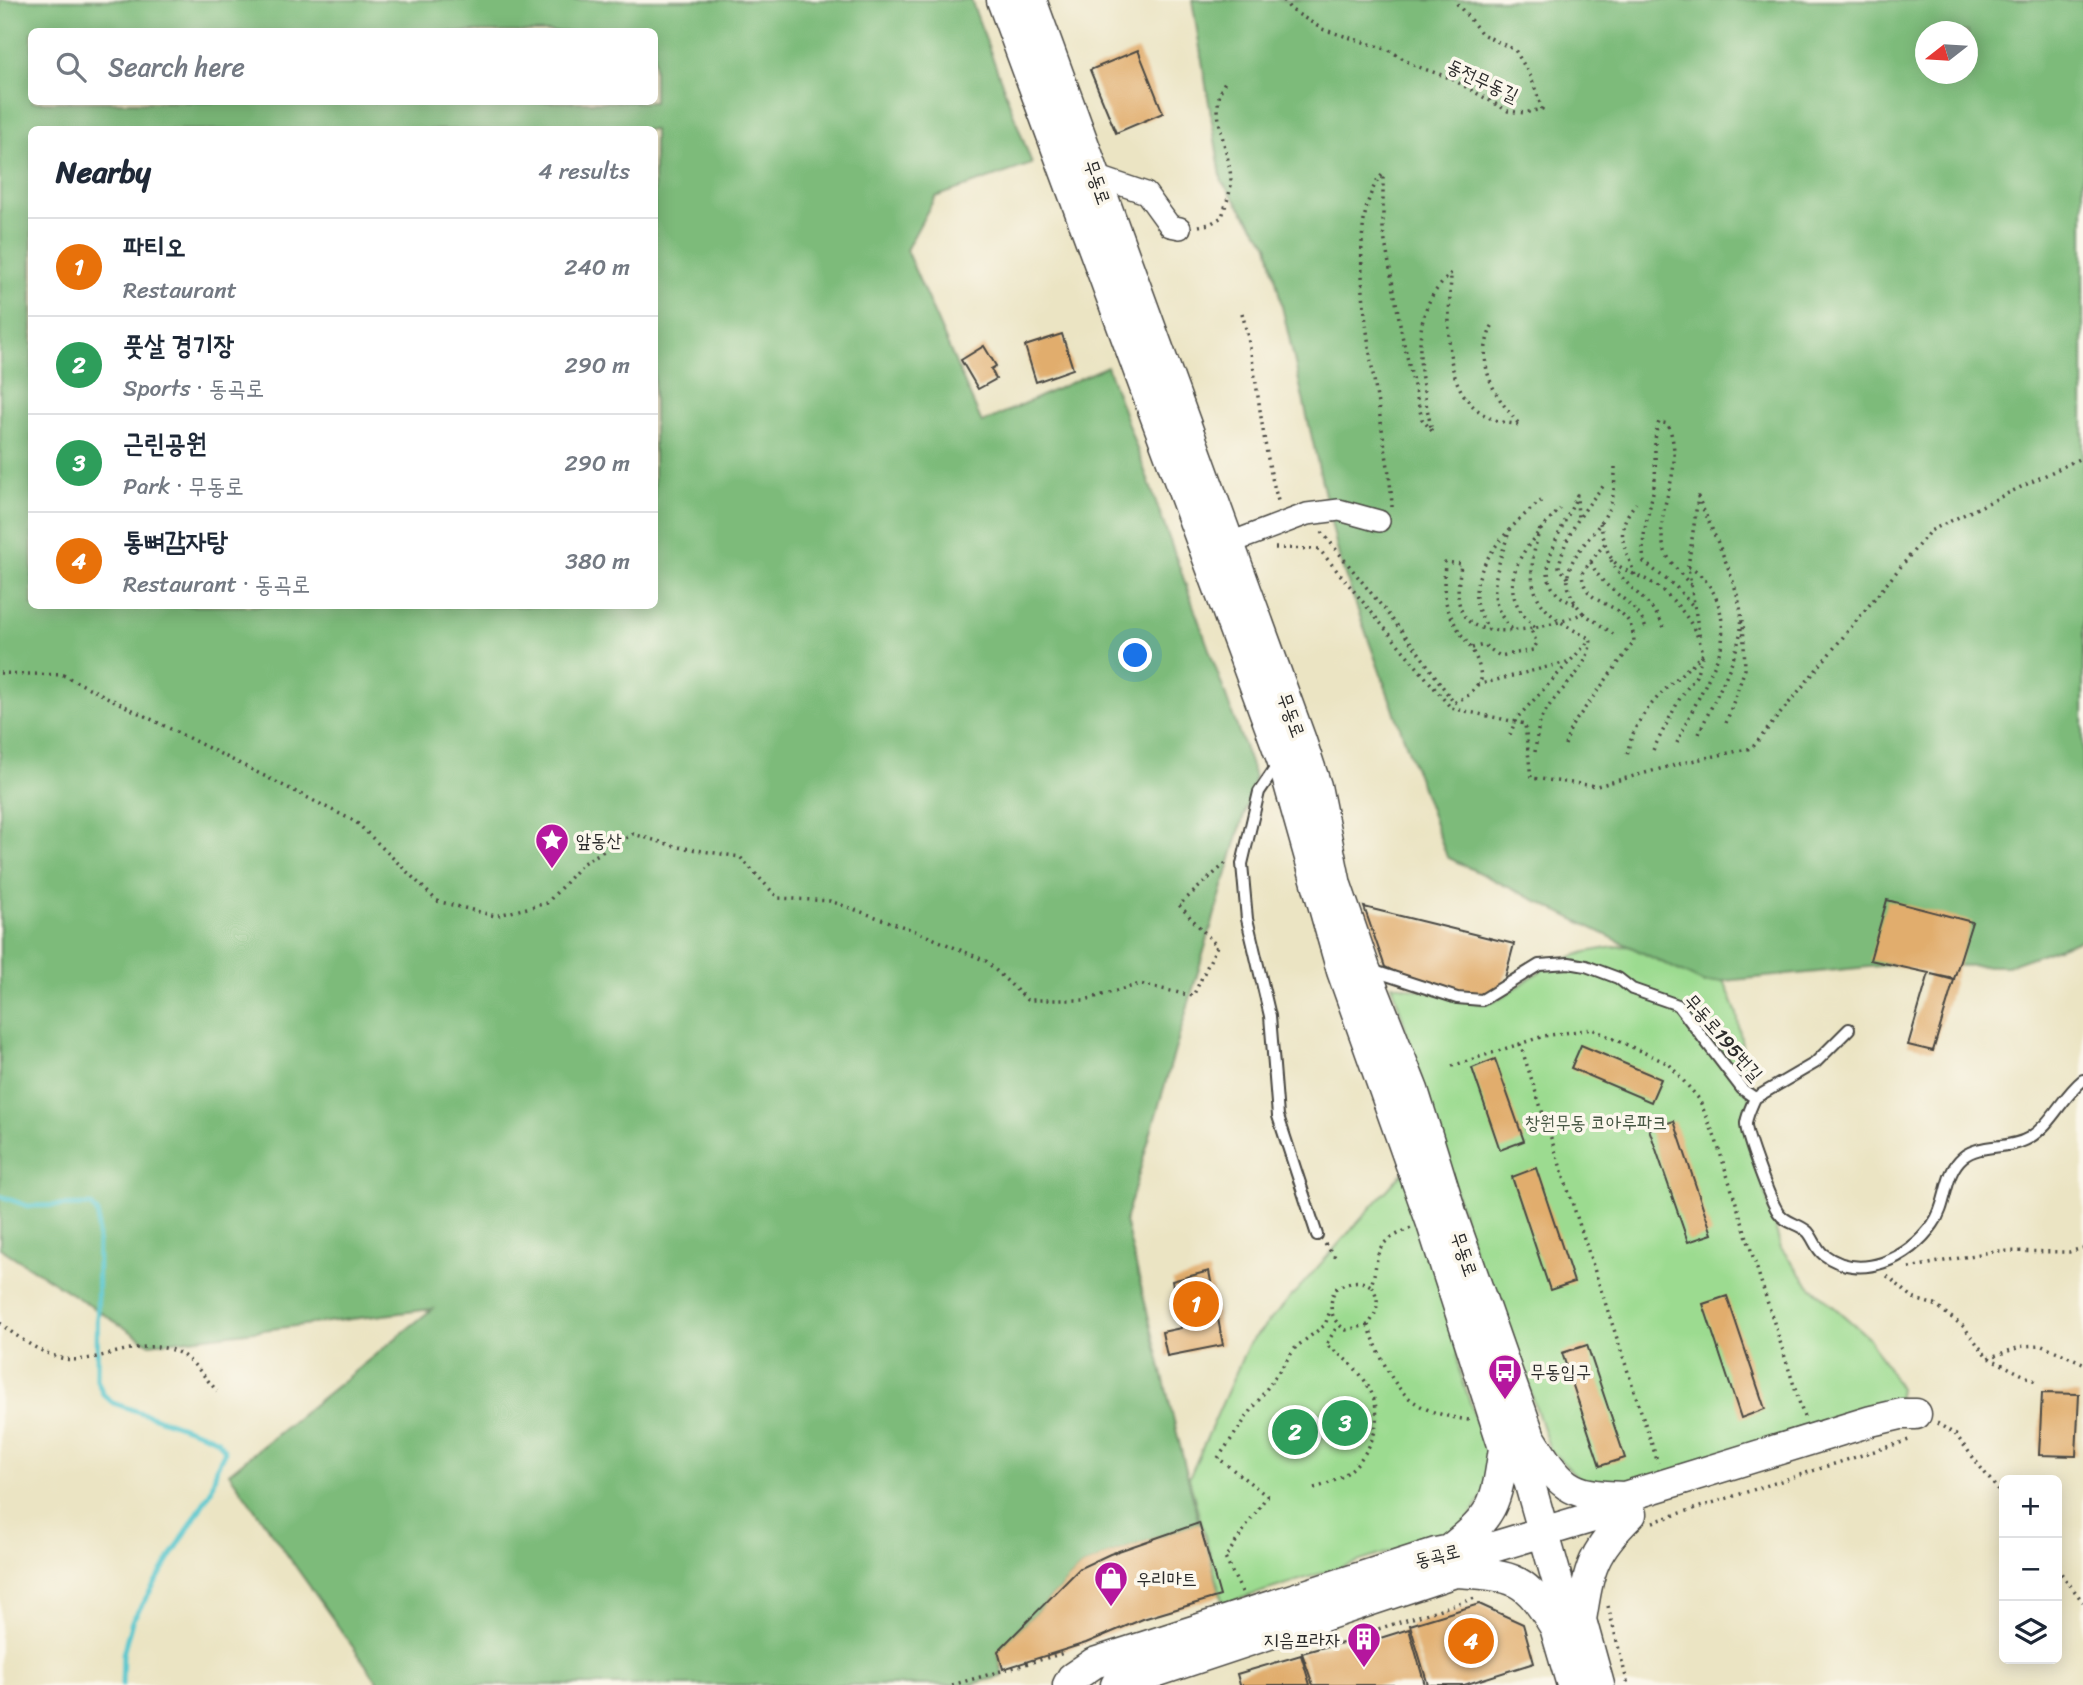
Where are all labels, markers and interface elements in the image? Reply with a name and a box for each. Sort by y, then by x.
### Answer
north arrow [1915,21,1978,84]
search box [28,28,658,105]
text: Search here [108,44,245,90]
icon: search [52,48,90,86]
street label: 동전무동길 [1441,49,1524,112]
text: Nearby [56,145,151,199]
text: 4 results [538,151,630,192]
street label: 무동로 [1074,155,1121,209]
text: 파티오 [123,224,186,270]
text: 1 [74,247,84,288]
text: 240 m [564,247,630,288]
text: Restaurant [123,270,237,311]
text: 풋살 경기장 [123,322,234,368]
text: 2 [72,345,86,386]
text: 290 m [564,345,630,386]
text: Sports · 동곡로 [123,368,264,409]
text: 근린공원 [123,420,207,466]
text: 3 [73,443,85,484]
text: 290 m [564,443,630,484]
text: Park · 무동로 [123,466,244,507]
text: 통뼈감자탕 [123,518,228,564]
text: 4 [72,541,86,582]
text: 380 m [565,541,630,582]
text: Restaurant · 동곡로 [123,564,310,605]
your location [1118,638,1152,672]
street label: 무동로 [1268,688,1315,742]
place icon: 앞동산 [533,821,571,870]
place label: 앞동산 [576,824,622,857]
street label: 무동로195번길 [1676,986,1771,1089]
park label: 창원무동 코아루파크 [1525,1106,1667,1139]
street label: 무동로 [1441,1227,1488,1281]
pin: 1 [1173,1278,1219,1330]
bus stop icon: 무동입구 [1486,1352,1524,1401]
place label: 무동입구 [1530,1355,1591,1388]
pin: 3 [1322,1397,1368,1449]
pin: 2 [1272,1406,1318,1458]
map controls [1999,1475,2062,1664]
button: + [1999,1475,2062,1538]
street label: 동곡로 [1411,1534,1463,1577]
button: − [1999,1538,2062,1601]
shop icon: 우리마트 [1092,1559,1130,1608]
place label: 우리마트 [1136,1562,1197,1595]
button: layers [1999,1601,2062,1664]
pin: 4 [1448,1615,1494,1667]
building icon: 지음프라자 [1345,1620,1383,1669]
place label: 지음프라자 [1264,1623,1340,1656]

